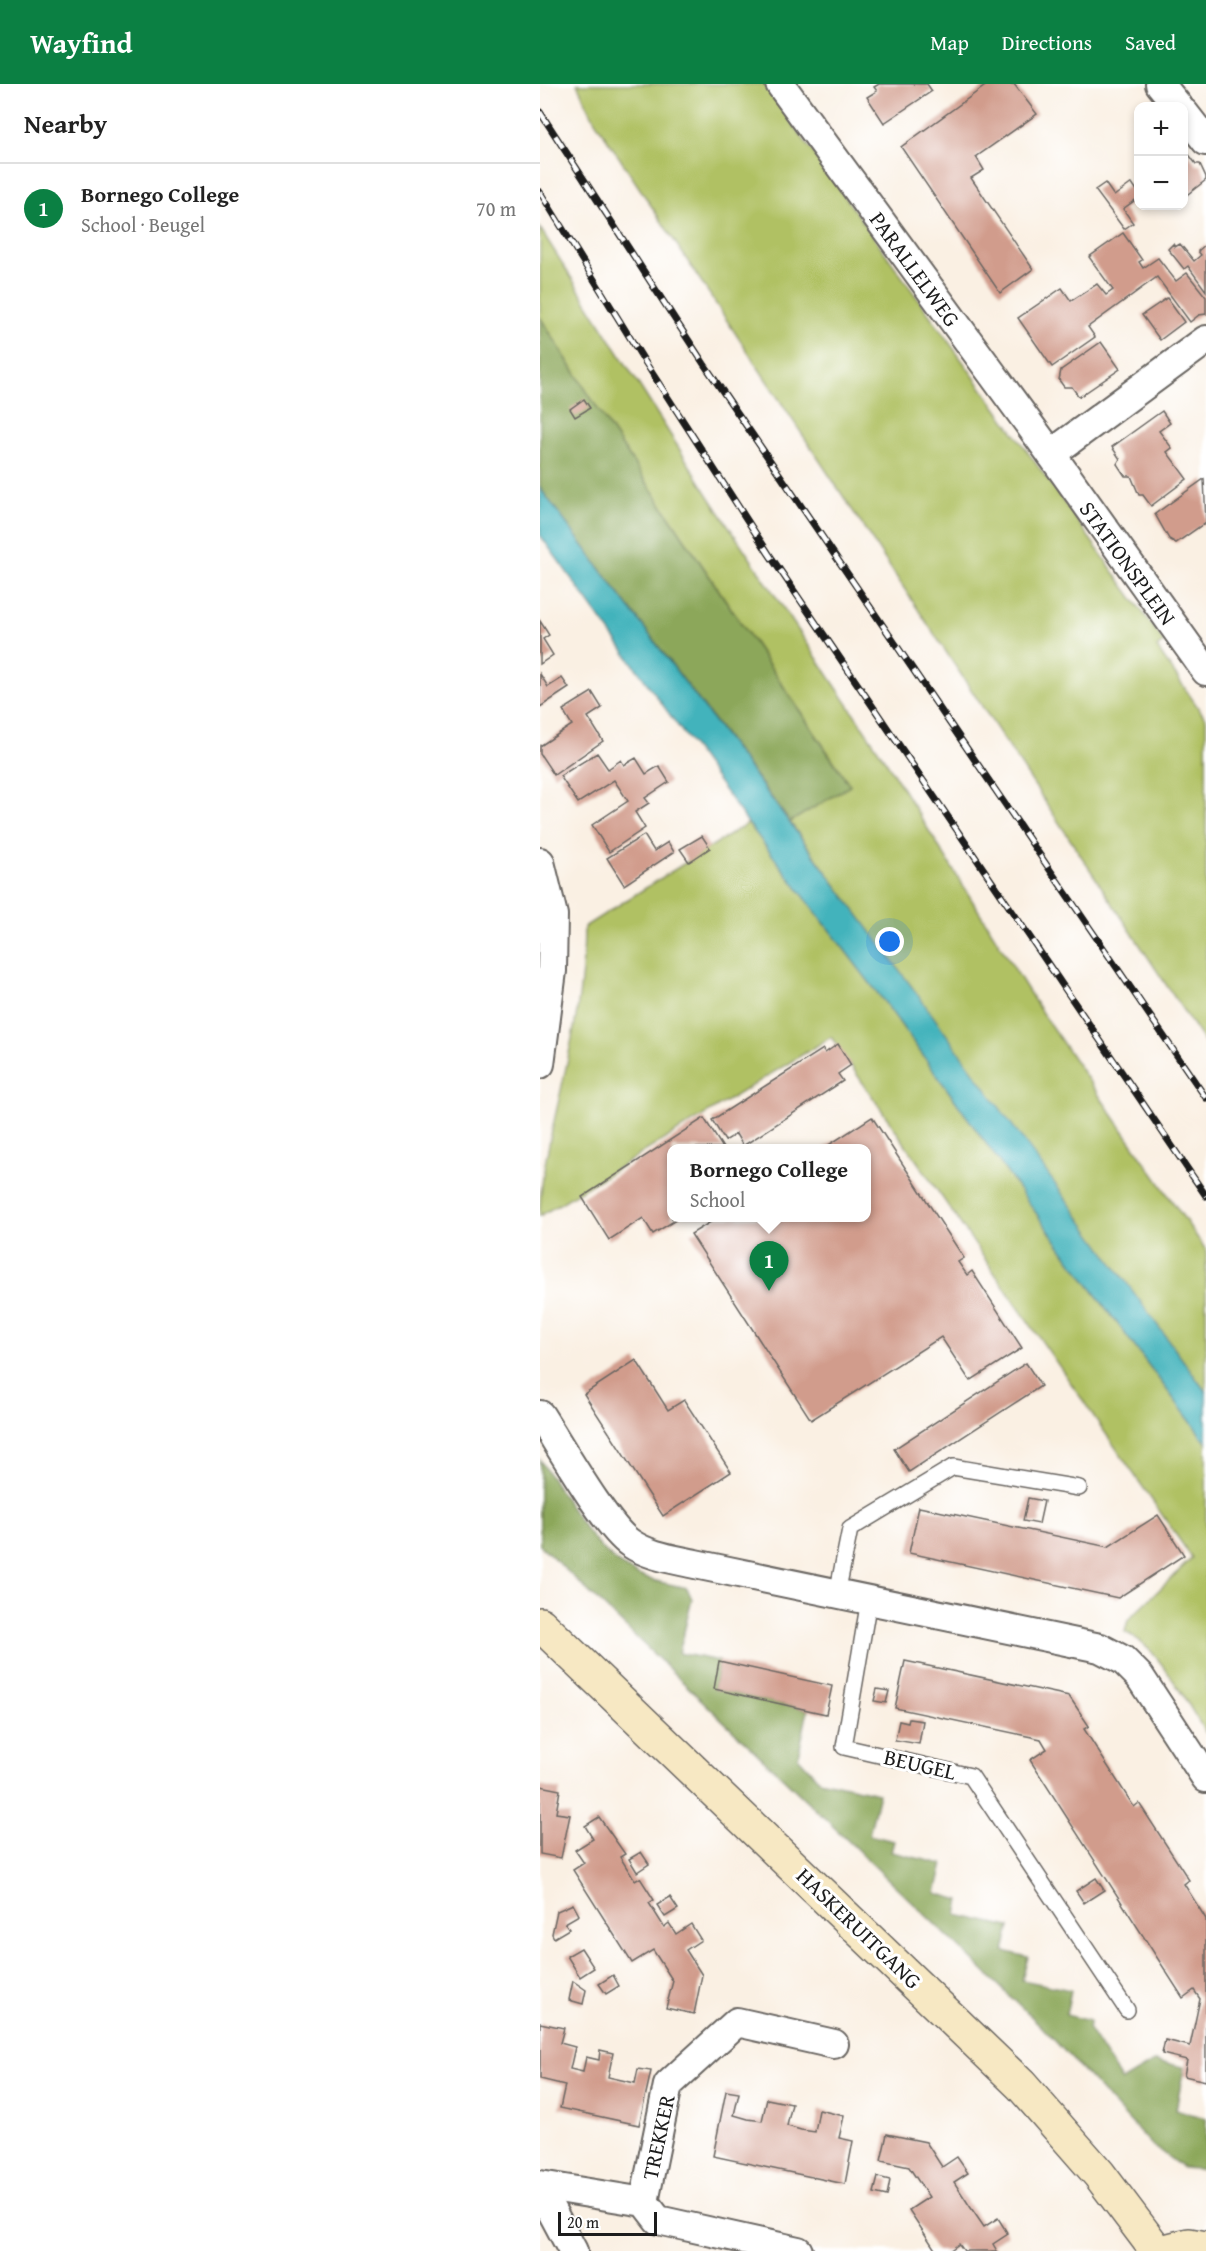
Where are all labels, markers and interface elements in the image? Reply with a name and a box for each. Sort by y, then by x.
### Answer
text: Wayfind [30,22,132,63]
text: Map [930,27,969,58]
text: Directions [1002,27,1092,58]
text: Saved [1125,27,1176,58]
map controls [1134,102,1188,210]
button: + [1134,102,1188,156]
text: Nearby [24,104,107,143]
button: − [1134,156,1188,210]
text: Bornego College [81,178,239,210]
text: 1 [38,194,49,223]
text: 70 m [476,194,516,223]
street label: PARALLELWEG [862,205,968,333]
text: School · Beugel [81,210,205,239]
street label: STATIONSPLEIN [1072,494,1184,632]
your location [875,927,904,956]
popup [667,1144,871,1222]
text: Bornego College [690,1153,848,1185]
text: School [690,1185,745,1214]
pin: 1 [750,1242,788,1291]
street label: BEUGEL [881,1740,959,1788]
street label: HASKERUITGANG [789,1860,929,1996]
street label: TREKKER [633,2091,683,2182]
scale bar [558,2209,657,2236]
text: 20 m [567,2210,599,2234]

